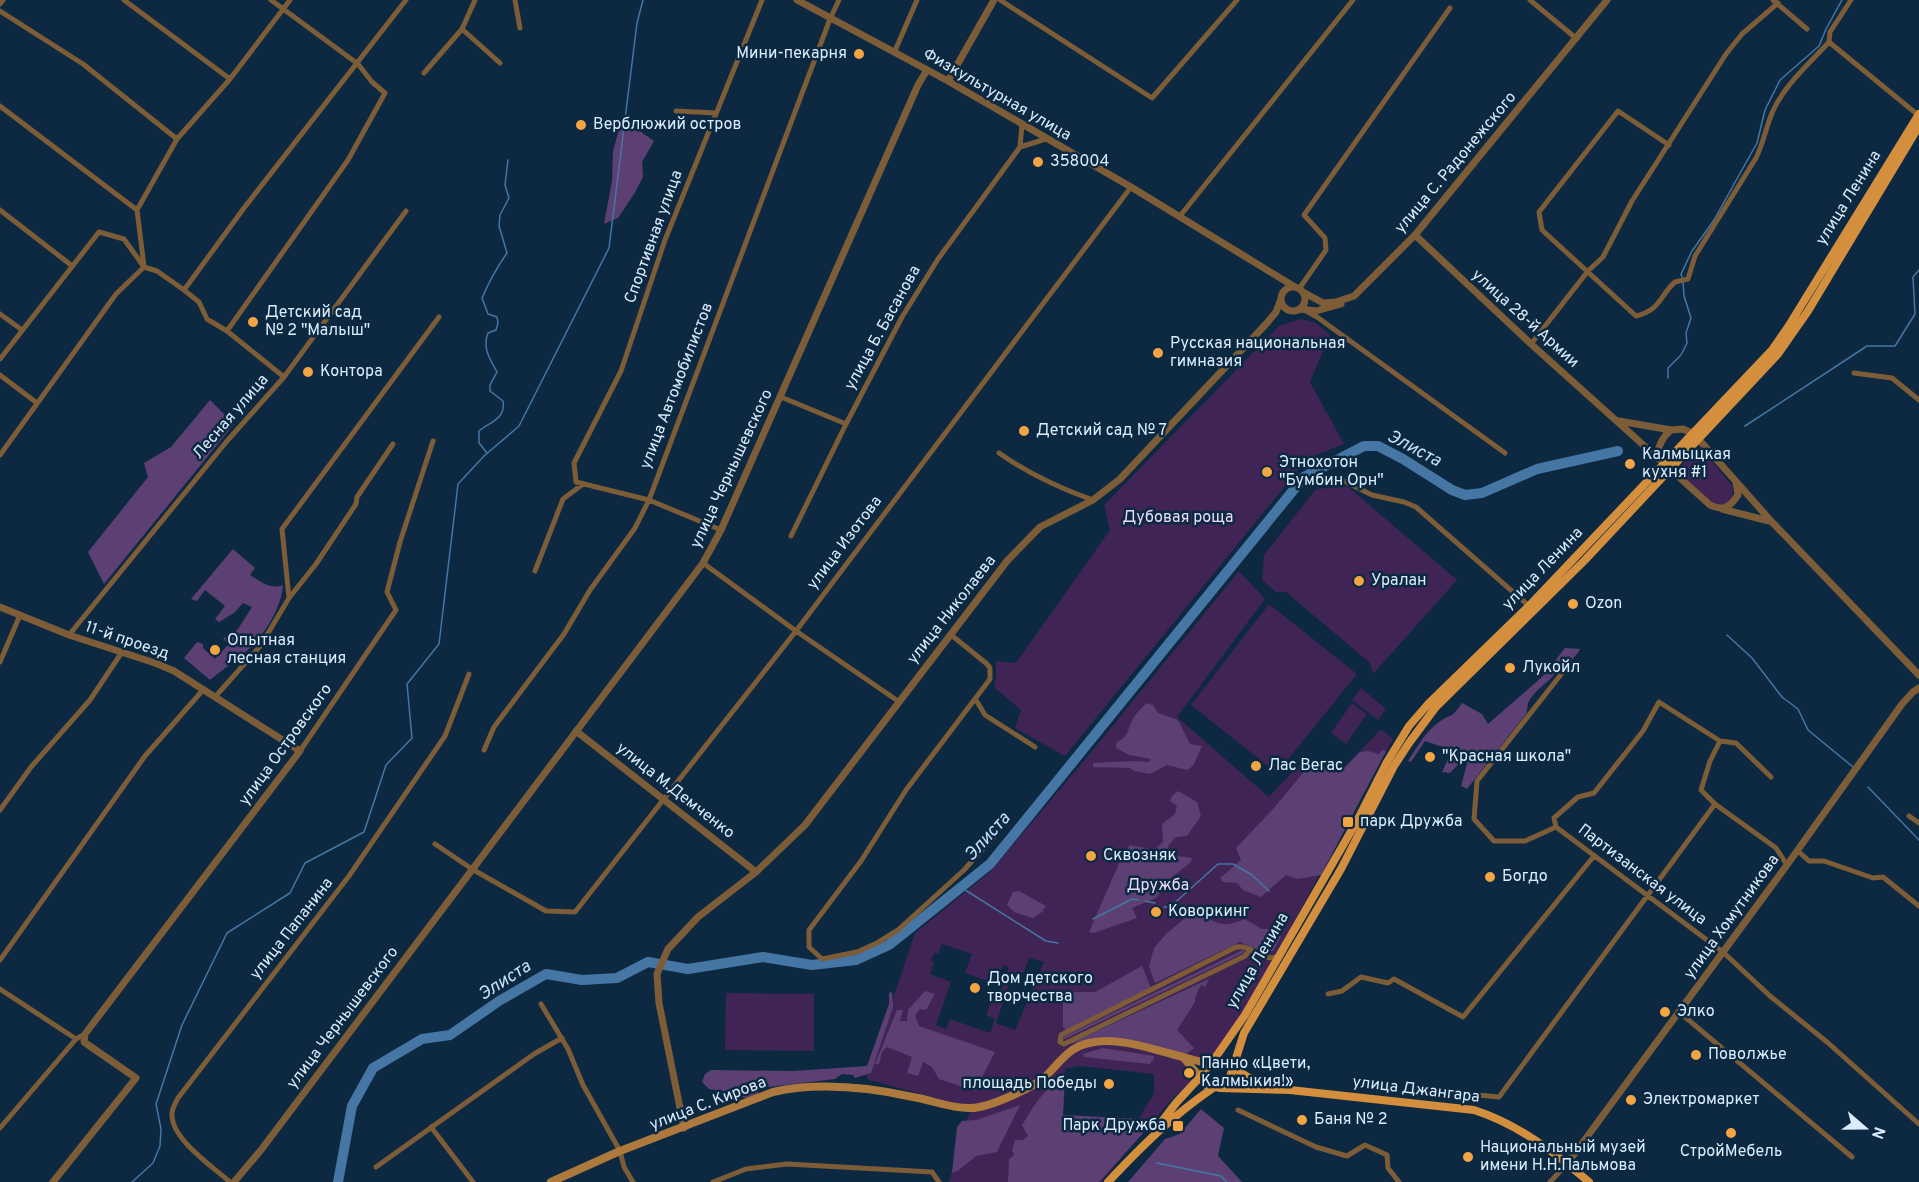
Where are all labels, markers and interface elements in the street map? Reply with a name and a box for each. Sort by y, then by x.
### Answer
place label: Мини-пекарня [736,44,847,64]
street label: Физкультурная улица [919,44,1075,146]
marker: Мини-пекарня [852,47,866,61]
street label: улица С. Радонежского [1391,88,1521,238]
place label: Верблюжий остров [593,115,741,135]
marker: Верблюжий остров [574,118,588,132]
street label: улица Ленина [1812,147,1886,249]
place label: 358004 [1050,152,1110,172]
marker: 358004 [1031,155,1045,169]
street label: Спортивная улица [621,168,687,306]
street label: улица Б. Басанова [840,262,926,394]
street label: улица 28-й Армии [1467,265,1583,373]
street label: улица Автомобилистов [636,300,718,472]
place label: Детский сад № 2 "Малыш" [265,303,370,341]
marker: Детский сад № 2 "Малыш" [246,315,260,329]
place label: Русская национальная гимназия [1170,334,1345,372]
marker: Русская национальная гимназия [1151,346,1165,360]
place label: Контора [320,362,383,382]
marker: Контора [301,365,315,379]
street label: Лесная улица [189,370,273,464]
street label: улица Чернышевского [686,386,778,552]
place label: Детский сад № 7 [1036,421,1167,441]
marker: Детский сад № 7 [1017,424,1031,438]
water label: Элиста [1383,425,1446,473]
place label: Калмыцкая кухня #1 [1642,445,1731,483]
place label: Этнохотон "Бумбин Орн" [1279,453,1384,491]
marker: Калмыцкая кухня #1 [1623,457,1637,471]
marker: Этнохотон "Бумбин Орн" [1260,465,1274,479]
street label: улица Изотова [803,492,887,594]
park label: Дубовая роща [1123,508,1233,528]
street label: улица Ленина [1498,523,1588,615]
street label: улица Николаева [903,551,1001,669]
place label: Уралан [1371,571,1427,591]
marker: Уралан [1352,574,1366,588]
place label: Ozon [1585,594,1622,614]
marker: Ozon [1566,597,1580,611]
street label: 11-й проезд [82,617,172,665]
place label: Опытная лесная станция [227,631,346,669]
marker: Опытная лесная станция [208,643,222,657]
place label: Лукойл [1522,658,1580,678]
marker: Лукойл [1503,661,1517,675]
street label: улица Островского [235,680,337,810]
street label: улица М.Демченко [612,738,738,844]
place label: "Красная школа" [1442,747,1571,767]
marker: "Красная школа" [1423,750,1437,764]
place label: Лас Вегас [1268,756,1343,776]
marker: Лас Вегас [1249,759,1263,773]
water label: Элиста [960,807,1016,866]
place label: парк Дружба [1360,812,1462,832]
marker: парк Дружба [1341,815,1355,829]
street label: Партизанская улица [1574,820,1710,930]
place label: Сквозняк [1103,846,1177,866]
marker: Сквозняк [1084,849,1098,863]
street label: улица Хомутникова [1680,851,1784,983]
place label: Богдо [1502,867,1548,887]
marker: Богдо [1483,870,1497,884]
street label: улица Папанина [246,874,338,984]
park label: Дружба [1127,876,1189,896]
place label: Коворкинг [1168,902,1249,922]
marker: Коворкинг [1149,905,1163,919]
street label: улица Ленина [1222,909,1294,1013]
street label: улица Чернышевского [283,943,403,1093]
water label: Элиста [474,955,536,1006]
place label: Дом детского творчества [987,969,1093,1007]
marker: Дом детского творчества [968,981,982,995]
place label: Элко [1677,1002,1715,1022]
marker: Элко [1658,1005,1672,1019]
place label: Поволжье [1708,1045,1787,1065]
marker: Поволжье [1689,1048,1703,1062]
place label: Панно «Цвети, Калмыкия!» [1201,1054,1310,1092]
marker: Панно «Цвети, Калмыкия!» [1182,1066,1196,1080]
street label: улица Джангара [1351,1072,1481,1108]
street label: улица С. Кирова [647,1073,769,1135]
place label: площадь Победы [963,1074,1097,1094]
marker: площадь Победы [1102,1077,1116,1091]
place label: Электромаркет [1643,1090,1759,1110]
marker: Электромаркет [1624,1093,1638,1107]
north arrow [1835,1098,1895,1158]
place label: Баня № 2 [1314,1110,1387,1130]
marker: Баня № 2 [1295,1113,1309,1127]
place label: Парк Дружба [1062,1116,1166,1136]
marker: Парк Дружба [1171,1119,1185,1133]
text: N [1866,1124,1889,1141]
marker: СтройМебель [1724,1126,1738,1140]
place label: Национальный музей имени Н.Н.Пальмова [1480,1138,1646,1176]
place label: СтройМебель [1680,1142,1782,1162]
marker: Национальный музей имени Н.Н.Пальмова [1461,1150,1475,1164]

